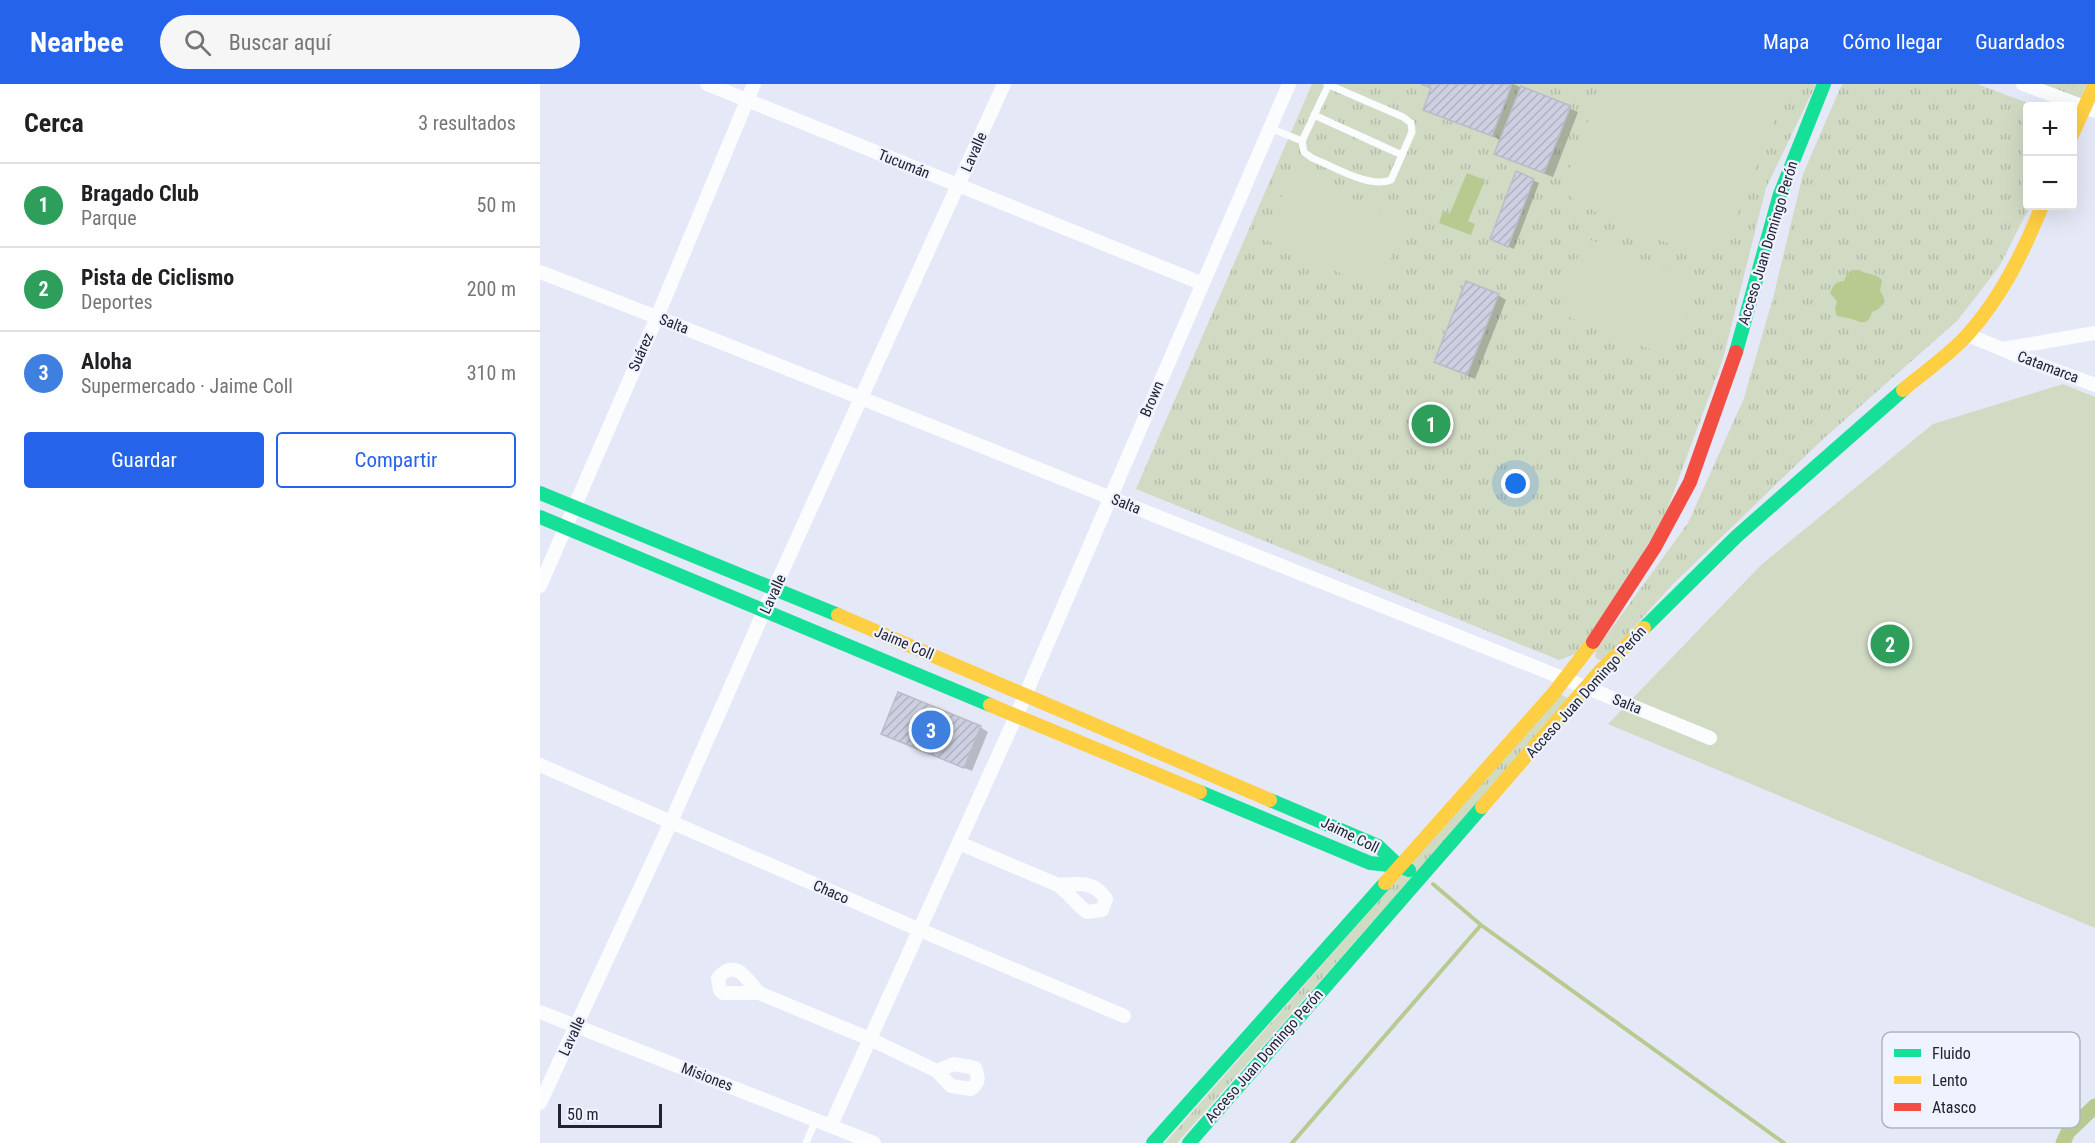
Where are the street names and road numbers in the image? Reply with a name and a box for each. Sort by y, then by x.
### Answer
street label: Lavalle [957,129,991,175]
street label: Tucumán [875,145,933,183]
street label: Acceso Juan Domingo Perón [1734,159,1802,327]
street label: Salta [657,310,691,338]
street label: Suárez [625,330,657,374]
street label: Catamarca [2015,347,2081,387]
street label: Brown [1136,378,1168,420]
street label: Salta [1109,490,1143,518]
street label: Lavalle [756,571,790,617]
street label: Jaime Coll [872,622,936,664]
street label: Acceso Juan Domingo Perón [1522,623,1650,761]
street label: Salta [1610,690,1644,718]
street label: Jaime Coll [1318,813,1382,857]
street label: Chaco [810,876,852,908]
street label: Acceso Juan Domingo Perón [1201,986,1327,1126]
street label: Lavalle [555,1013,589,1059]
street label: Misiones [679,1059,735,1095]

